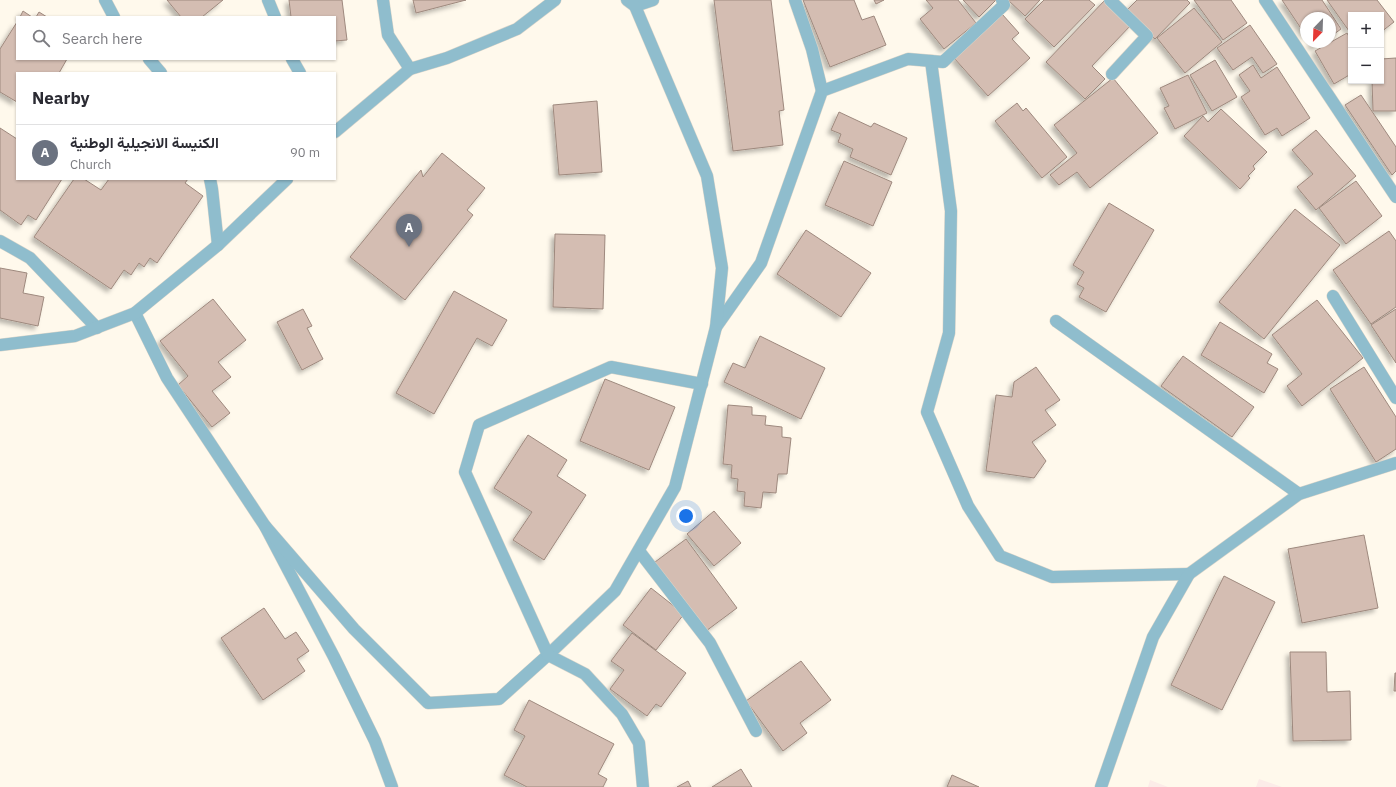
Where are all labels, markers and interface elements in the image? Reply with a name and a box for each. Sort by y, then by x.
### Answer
north arrow [1300,12,1336,48]
map controls [1348,12,1384,84]
button: + [1348,12,1384,48]
search box [16,16,336,60]
icon: search [30,27,52,49]
text: Search here [62,29,142,48]
button: − [1348,48,1384,84]
text: Nearby [32,87,90,109]
text: الكنيسة الانجيلية الوطنية [70,133,219,152]
text: A [41,144,49,161]
text: 90 m [290,144,320,161]
text: Church [70,156,111,173]
pin: A [396,214,422,247]
your location [676,506,696,526]

